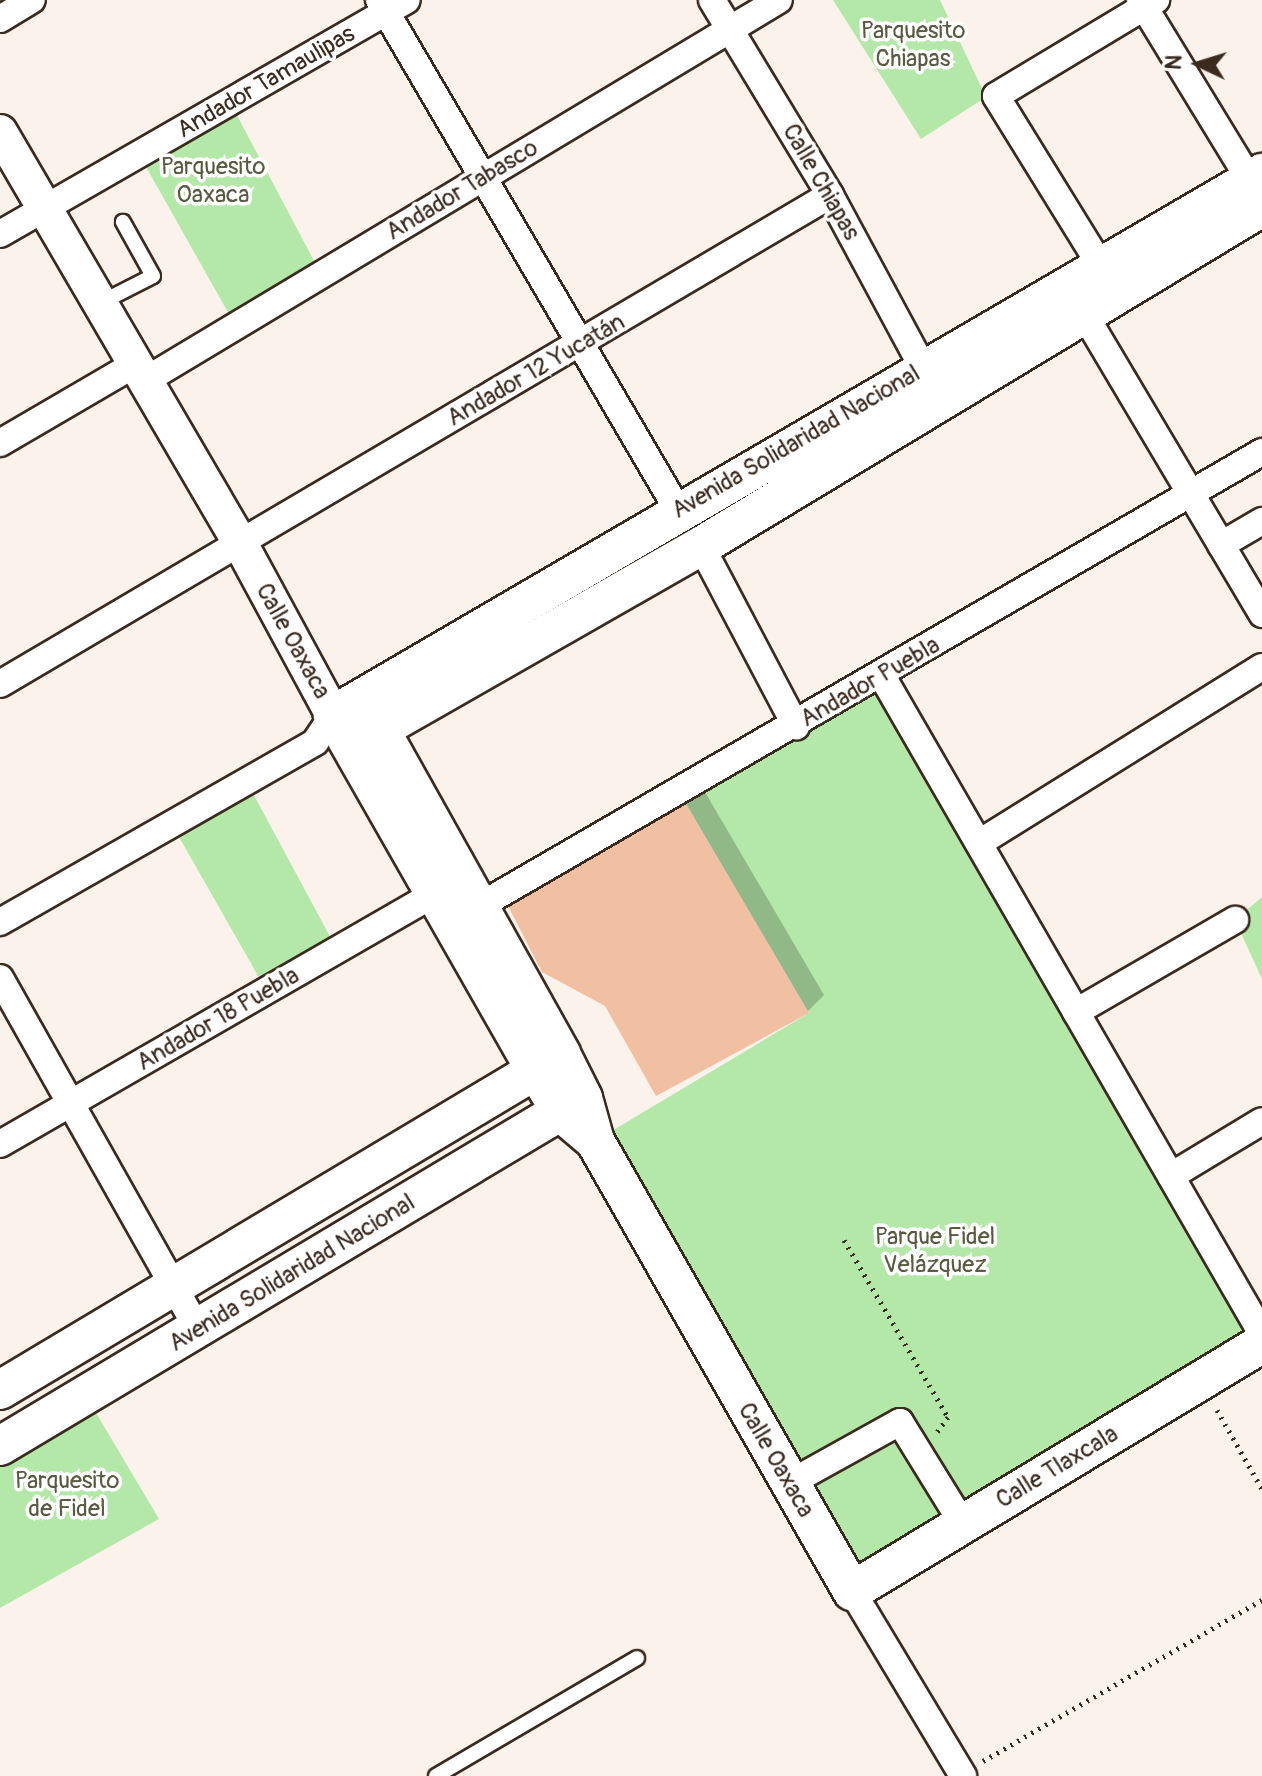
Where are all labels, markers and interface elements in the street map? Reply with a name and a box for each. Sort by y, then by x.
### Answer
park label: Parquesito Chiapas [861,17,965,73]
street label: Andador Tamaulipas [172,19,360,145]
north arrow [1158,24,1238,104]
text: N [1160,54,1189,71]
street label: Calle Chiapas [776,119,866,245]
street label: Andador Tabasco [381,133,543,247]
park label: Parquesito Oaxaca [161,153,265,209]
street label: Andador 12 Yucatán [442,307,630,433]
street label: Avenida Solidaridad Nacional [667,359,925,525]
street label: Calle Oaxaca [250,578,336,704]
street label: Andador Puebla [795,631,945,733]
street label: Andador 18 Puebla [132,961,304,1077]
street label: Avenida Solidaridad Nacional [164,1188,420,1358]
park label: Parque Fidel Velázquez [875,1223,995,1279]
street label: Calle Oaxaca [732,1398,820,1522]
street label: Calle Tlaxcala [991,1419,1123,1515]
park label: Parquesito de Fidel [15,1467,119,1523]

